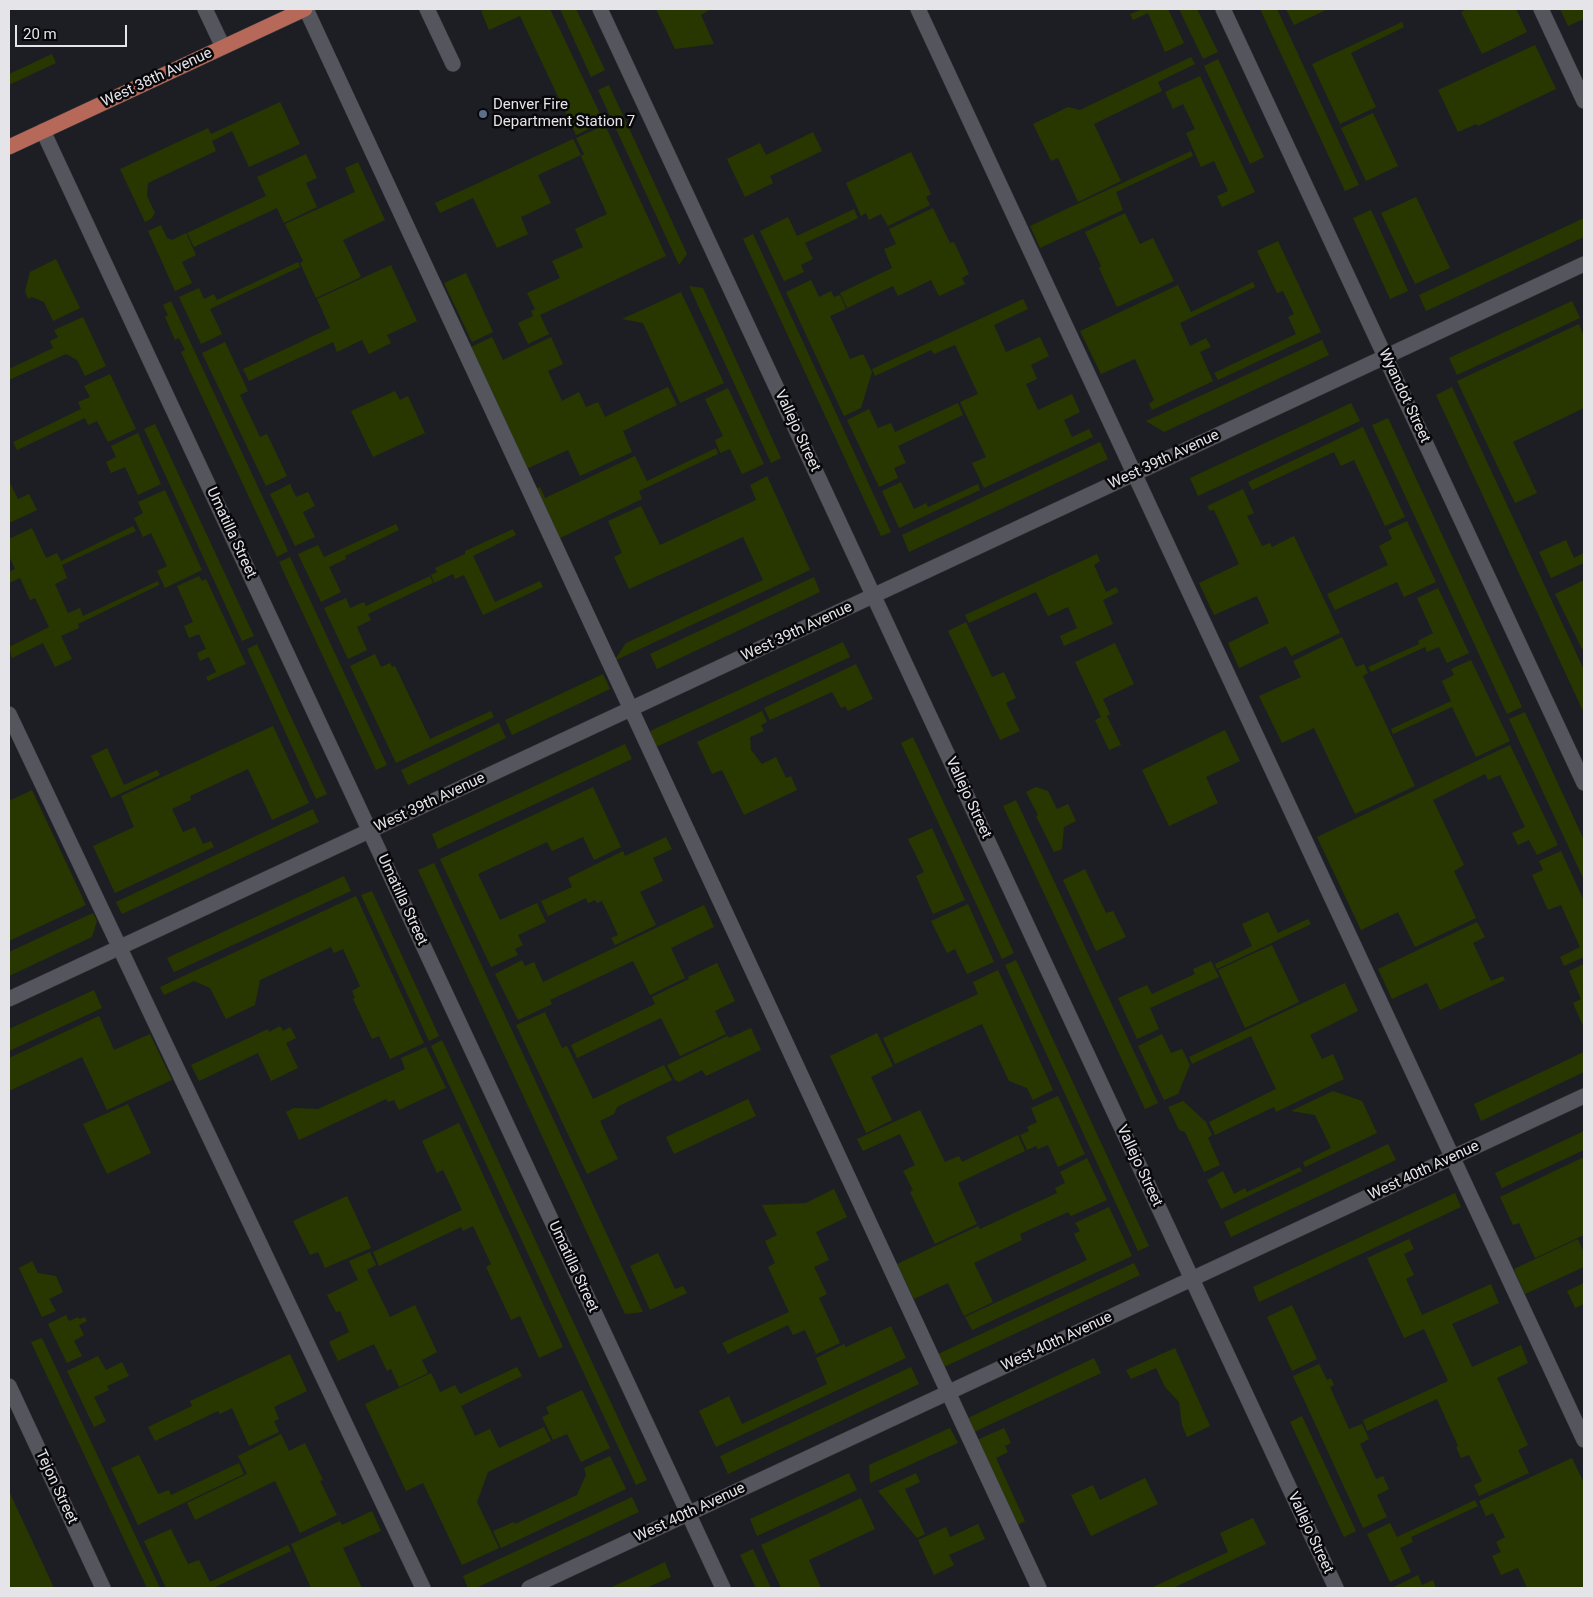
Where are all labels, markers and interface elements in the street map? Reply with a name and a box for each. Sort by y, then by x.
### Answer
scale bar [18,15,130,47]
text: 20 m [23,25,57,43]
street label: West 38th Avenue [99,44,215,112]
place label: Denver Fire Department Station 7 [493,96,635,131]
marker: Denver Fire Department Station 7 [477,108,489,120]
street label: Wyandot Street [1374,346,1434,446]
street label: Vallejo Street [770,387,824,475]
street label: West 39th Avenue [1106,426,1222,494]
street label: Umatilla Street [202,485,260,581]
street label: West 39th Avenue [739,598,855,666]
street label: Vallejo Street [941,754,995,842]
street label: West 39th Avenue [372,769,488,837]
street label: Umatilla Street [373,852,431,948]
street label: Vallejo Street [1112,1122,1166,1210]
street label: West 40th Avenue [1366,1137,1482,1205]
street label: Umatilla Street [544,1219,602,1315]
street label: West 40th Avenue [999,1308,1115,1376]
street label: Tejon Street [31,1447,81,1527]
street label: West 40th Avenue [632,1479,748,1547]
street label: Vallejo Street [1283,1489,1337,1577]

